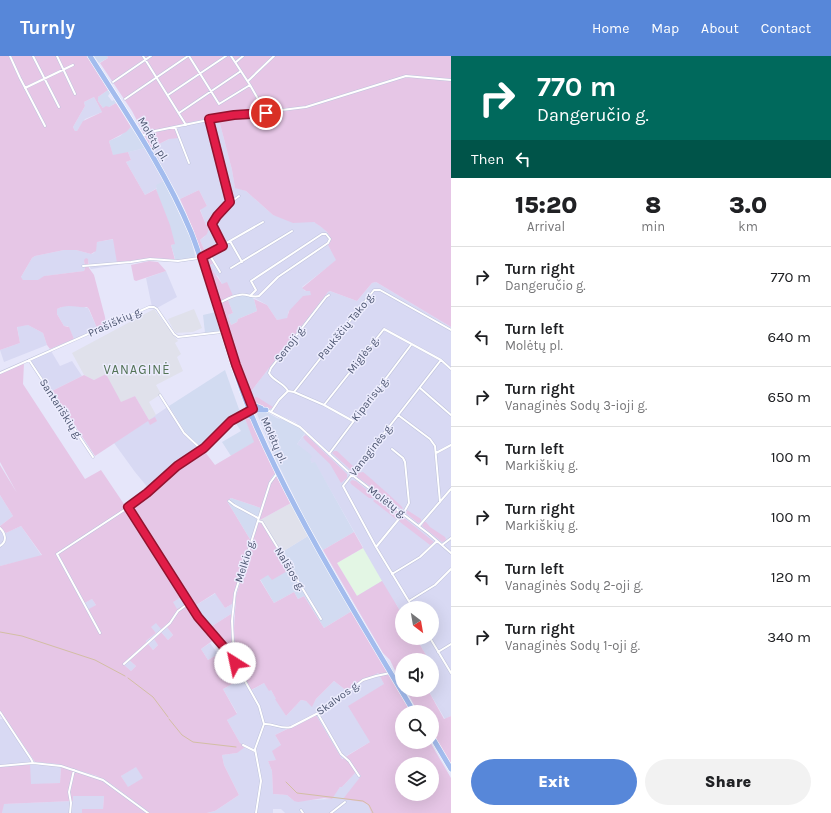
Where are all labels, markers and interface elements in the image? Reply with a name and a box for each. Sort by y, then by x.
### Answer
text: Turnly [20,17,75,39]
text: Home [592,20,629,37]
text: Map [651,20,679,37]
text: About [701,20,739,37]
text: Contact [761,20,811,37]
text: 770 m [537,70,616,103]
icon: right [471,72,523,124]
pin [249,96,283,130]
icon: arrive [255,102,277,124]
text: Dangeručio g. [537,104,649,126]
street label: Molėtų pl. [135,115,171,163]
icon: left [512,148,534,170]
text: Then [471,150,504,168]
text: 15:20 [515,191,577,219]
text: 8 [645,191,661,219]
text: 3.0 [729,191,767,219]
text: Arrival [527,219,565,234]
text: min [641,219,665,234]
text: km [738,219,758,234]
text: Turn right [505,260,575,278]
icon: right [471,266,493,288]
text: 770 m [770,268,811,286]
text: Dangeručio g. [505,278,586,293]
street label: Paukščių Tako g. [315,290,377,362]
street label: Prašiškių g. [86,304,144,340]
text: Turn left [505,320,564,338]
street label: Senoji g. [272,323,308,365]
icon: left [471,326,493,348]
text: 640 m [768,328,811,346]
street label: Miglės g. [344,334,382,376]
text: Molėtų pl. [505,338,563,353]
district label: VANAGINĖ [104,362,170,377]
street label: Kiparisų g. [349,374,391,424]
street label: Santariškių g. [37,376,85,442]
text: Turn right [505,380,575,398]
icon: right [471,386,493,408]
text: 650 m [767,388,811,406]
text: Vanaginės Sodų 3-ioji g. [505,398,647,413]
street label: Molėtų pl. [258,415,290,465]
street label: Vanaginės g. [347,421,396,479]
text: Turn left [505,440,564,458]
icon: left [471,446,493,468]
text: 100 m [771,448,811,466]
text: Markiškių g. [505,458,578,473]
street label: Molėtų g. [365,483,409,521]
text: Turn right [505,500,575,518]
icon: right [471,506,493,528]
text: 100 m [771,508,811,526]
text: Markiškių g. [505,518,578,533]
street label: Melkio g. [232,538,258,584]
street label: Nalšios g. [272,545,308,593]
text: Turn left [505,560,564,578]
icon: left [471,566,493,588]
text: 120 m [771,568,811,586]
text: Vanaginės Sodų 2-oji g. [505,578,643,593]
north arrow [395,601,439,645]
map controls [395,601,439,801]
text: Turn right [505,620,575,638]
icon: right [471,626,493,648]
text: 340 m [767,628,811,646]
text: Vanaginės Sodų 1-oji g. [505,638,640,653]
position arrow [214,642,256,684]
button: sound [395,653,439,697]
street label: Skalvos g. [314,678,362,718]
button: search [395,705,439,749]
button: layers [395,757,439,801]
button: Exit [471,759,637,805]
button: Share [645,759,811,805]

